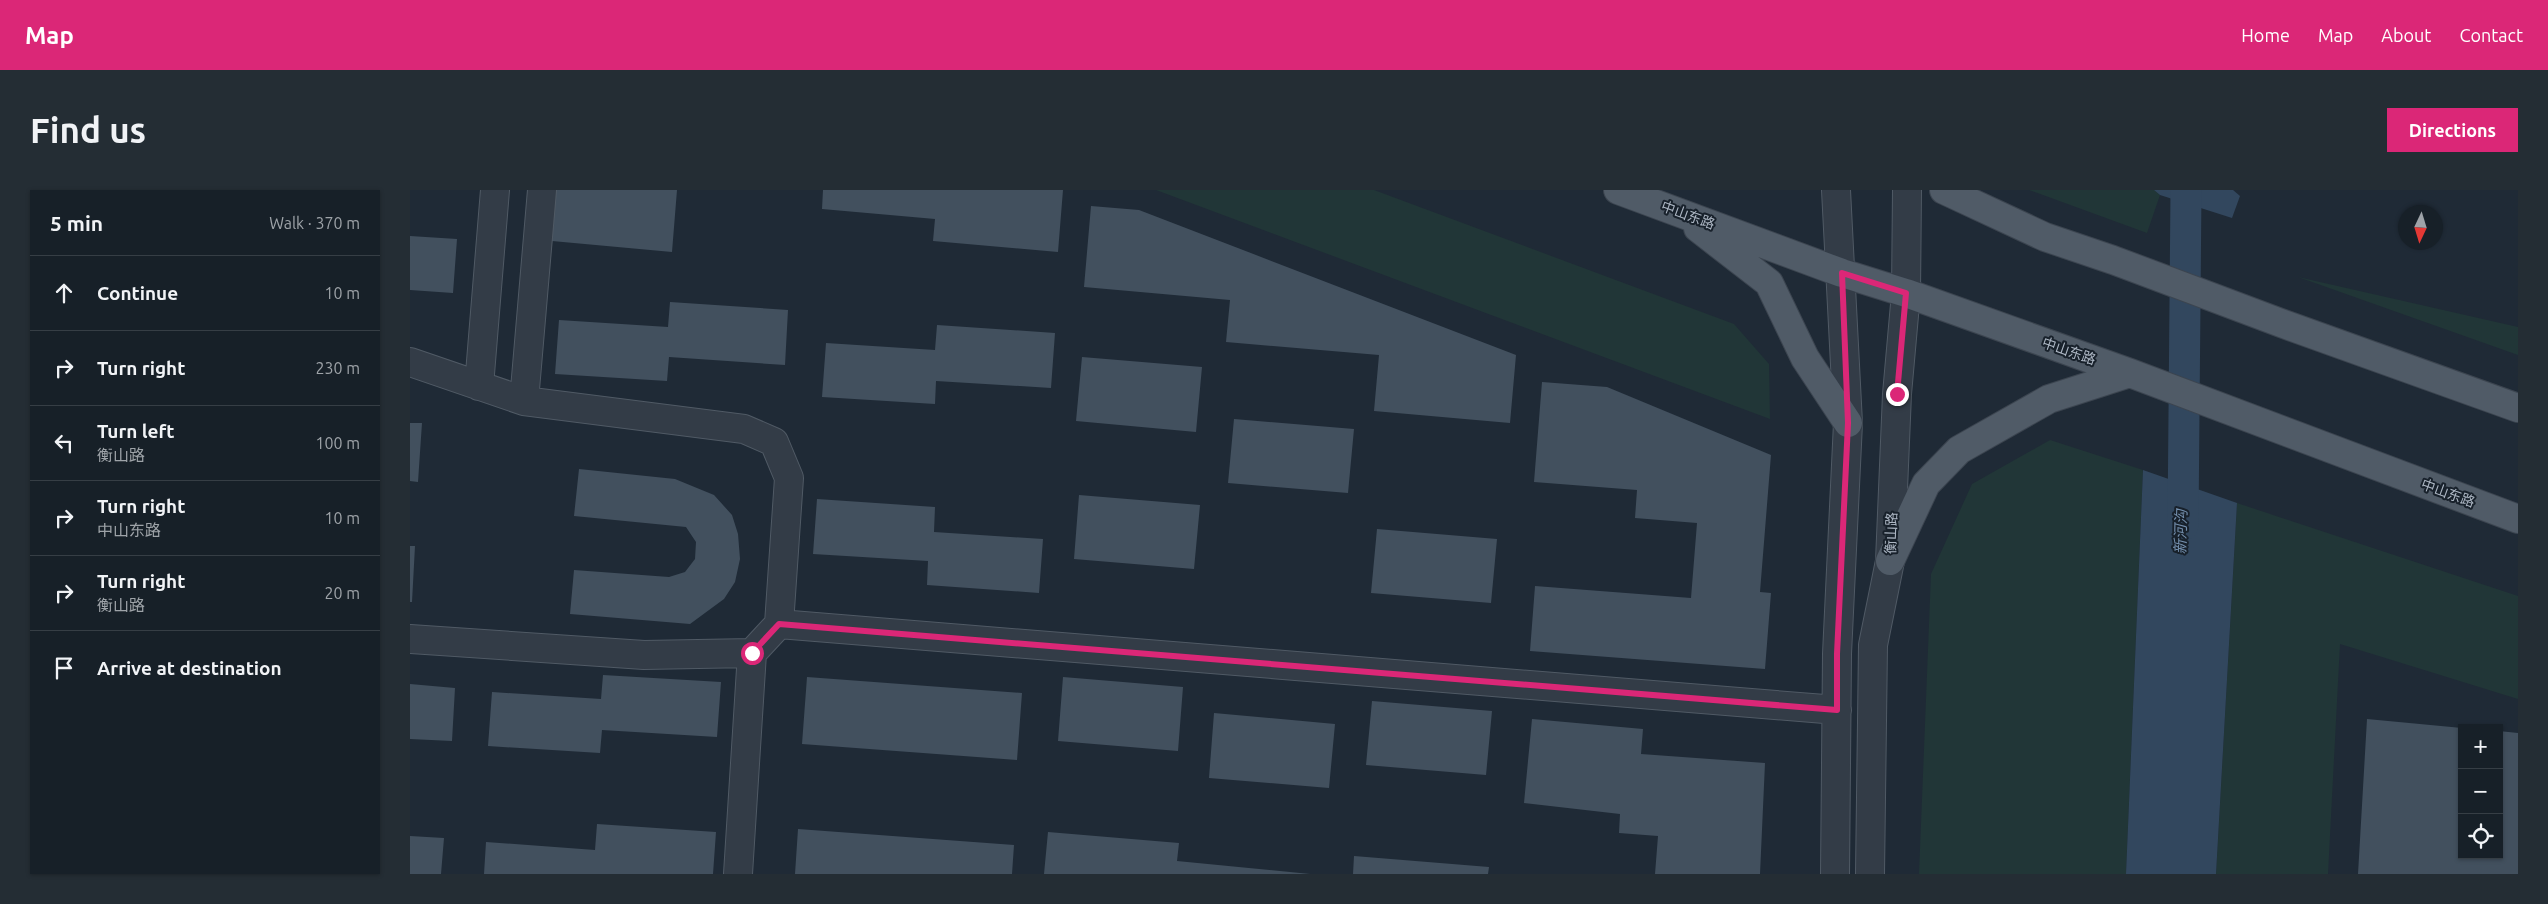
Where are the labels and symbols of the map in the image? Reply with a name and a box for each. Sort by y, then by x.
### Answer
street label: 中山东路 [1659,198,1717,232]
north arrow [2398,205,2443,250]
street label: 中山东路 [2040,334,2098,368]
route end [1886,383,1909,406]
street label: 中山东路 [2419,476,2477,510]
water label: 新河沟 [2172,507,2189,555]
street label: 衡山路 [1882,512,1900,554]
route start [741,642,764,665]

